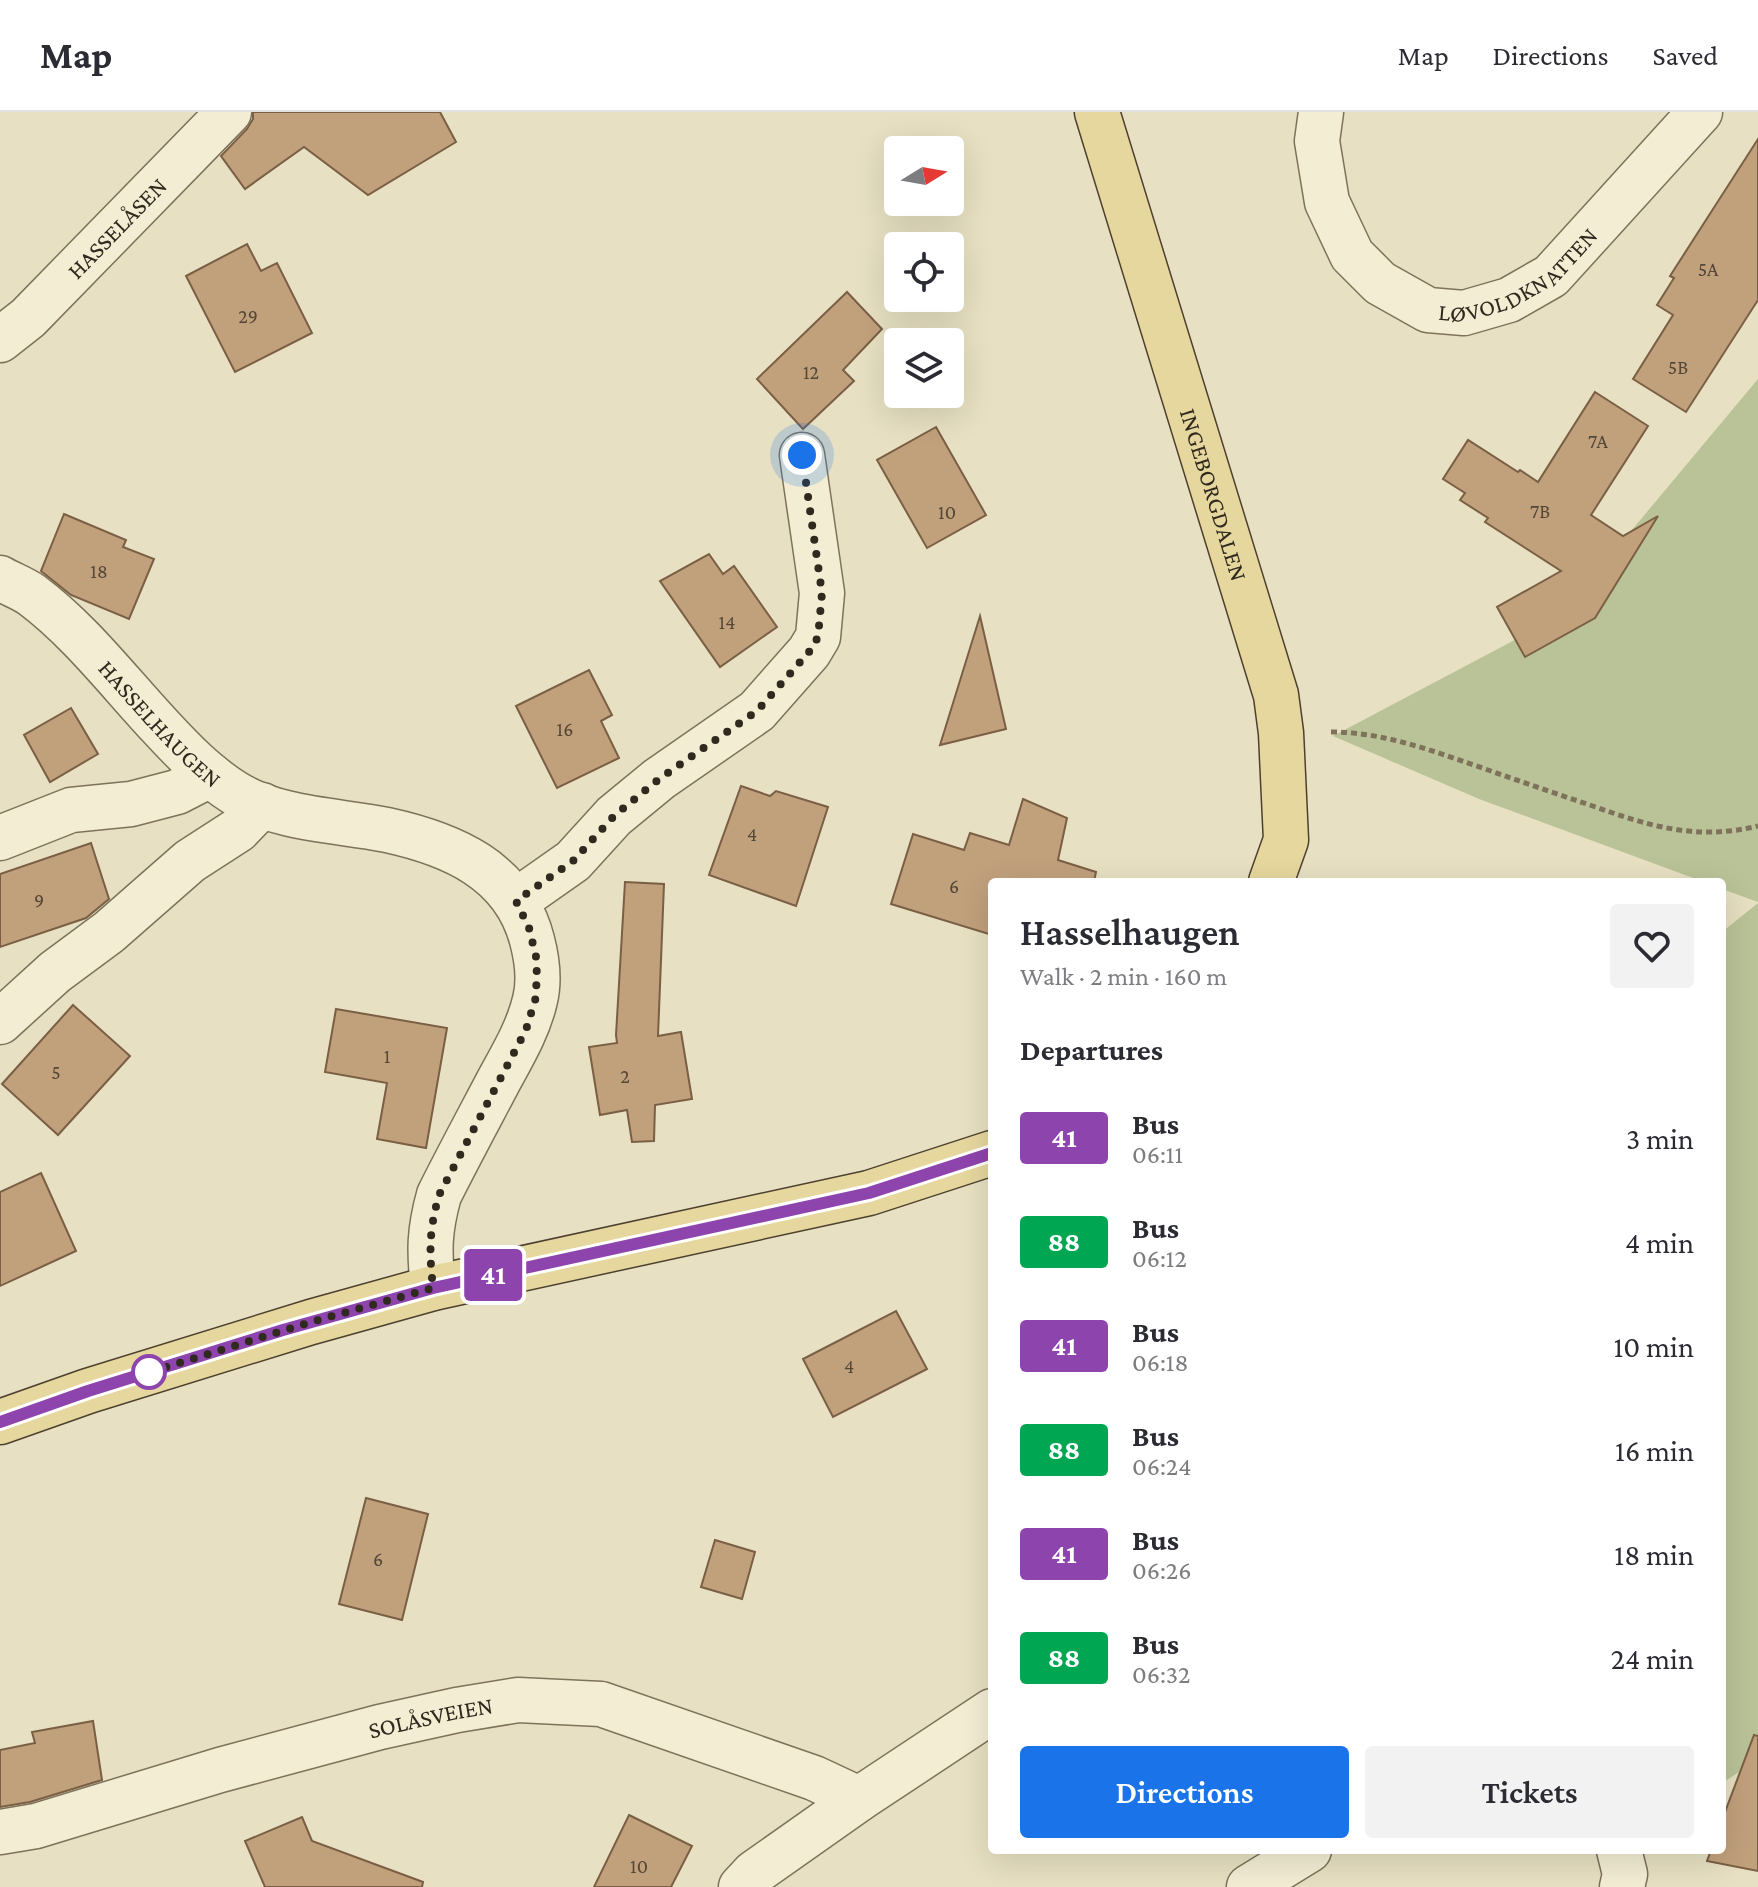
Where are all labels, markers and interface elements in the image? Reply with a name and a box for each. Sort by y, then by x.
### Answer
text: Map [40,34,113,76]
text: Map [1398,40,1449,71]
text: Directions [1493,40,1608,71]
text: Saved [1652,40,1718,71]
north arrow [884,136,964,216]
map controls [884,136,964,408]
street label: HASSELÅSEN [61,171,171,284]
street label: LØVOLDKNATTEN [1437,221,1602,327]
button: locate [884,232,964,312]
house number: 5A [1698,258,1719,280]
house number: 29 [238,305,258,327]
button: layers [884,328,964,408]
house number: 5B [1668,356,1688,378]
house number: 12 [803,361,819,383]
street label: INGEBORGDALEN [1175,405,1254,584]
house number: 7A [1588,430,1609,452]
your location [782,435,822,475]
house number: 7B [1530,500,1550,522]
house number: 10 [938,501,956,523]
house number: 18 [90,560,108,582]
house number: 14 [719,611,735,633]
street label: HASSELHAUGEN [94,654,227,792]
house number: 16 [557,718,573,740]
house number: 4 [747,823,757,845]
house number: 6 [949,875,959,897]
house number: 9 [34,889,44,911]
button: heart [1610,904,1694,988]
text: Hasselhaugen [1020,911,1240,953]
text: Walk · 2 min · 160 m [1020,962,1227,991]
text: Departures [1020,1033,1163,1066]
house number: 1 [384,1045,390,1067]
house number: 5 [51,1061,61,1083]
house number: 2 [620,1065,630,1087]
text: Bus [1132,1107,1179,1140]
text: 41 [1051,1122,1077,1153]
text: 3 min [1626,1122,1694,1155]
text: 06:11 [1132,1140,1183,1169]
text: Bus [1132,1211,1179,1244]
text: 88 [1048,1226,1080,1257]
text: 4 min [1625,1226,1694,1259]
text: 06:12 [1132,1244,1187,1273]
line badge: 41 [457,1249,529,1301]
text: 41 [480,1259,506,1290]
text: Bus [1132,1315,1179,1348]
text: 41 [1051,1330,1077,1361]
text: 10 min [1613,1330,1694,1363]
text: 06:18 [1132,1348,1188,1377]
unlabelled marker [132,1355,166,1389]
house number: 4 [844,1355,854,1377]
text: Bus [1132,1419,1179,1452]
text: 88 [1048,1434,1080,1465]
text: 16 min [1615,1434,1694,1467]
text: 06:24 [1132,1452,1192,1481]
text: Bus [1132,1523,1179,1556]
text: 41 [1051,1538,1077,1569]
text: 18 min [1614,1538,1694,1571]
house number: 6 [373,1548,383,1570]
text: 06:26 [1132,1556,1191,1585]
text: Bus [1132,1627,1179,1660]
text: 88 [1048,1642,1080,1673]
text: 24 min [1611,1642,1694,1675]
text: 06:32 [1132,1660,1190,1689]
street label: SOLÅSVEIEN [365,1691,495,1743]
button: Directions [1020,1746,1349,1838]
button: Tickets [1365,1746,1694,1838]
house number: 10 [630,1855,648,1877]

